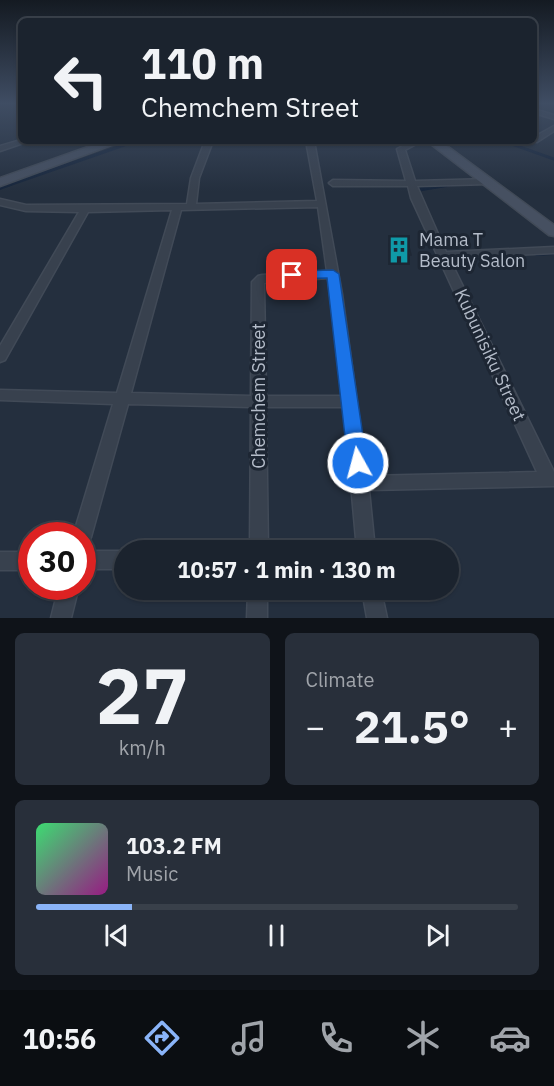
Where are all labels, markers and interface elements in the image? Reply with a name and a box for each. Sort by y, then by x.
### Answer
text: 110 m [141,36,264,91]
icon: left [42,42,120,120]
text: Chemchem Street [141,89,359,124]
place label: Mama T Beauty Salon [419,228,525,272]
building icon: Mama T Beauty Salon [384,235,414,265]
pin [266,249,317,300]
icon: arrive [275,258,308,291]
street label: Kubunisiku Street [450,285,531,425]
street label: Chemchem Street [247,323,270,469]
position arrow [326,431,390,495]
speed limit sign: 30 [18,522,96,600]
text: 10:57 · 1 min · 130 m [177,555,396,584]
text: 27 [95,644,189,745]
text: Climate [306,666,374,693]
text: 21.5° [354,697,470,755]
text: − [306,705,325,748]
text: + [498,705,518,748]
text: km/h [119,734,166,761]
text: 103.2 FM [126,831,222,860]
text: Music [126,860,178,887]
icon: previous [100,919,133,952]
icon: pause [260,919,293,952]
icon: next [421,919,454,952]
icon: directions [141,1017,183,1059]
icon: music [228,1017,270,1059]
icon: phone [315,1017,357,1059]
icon: climate [402,1017,444,1059]
icon: car [489,1017,531,1059]
text: 10:56 [23,1021,96,1056]

